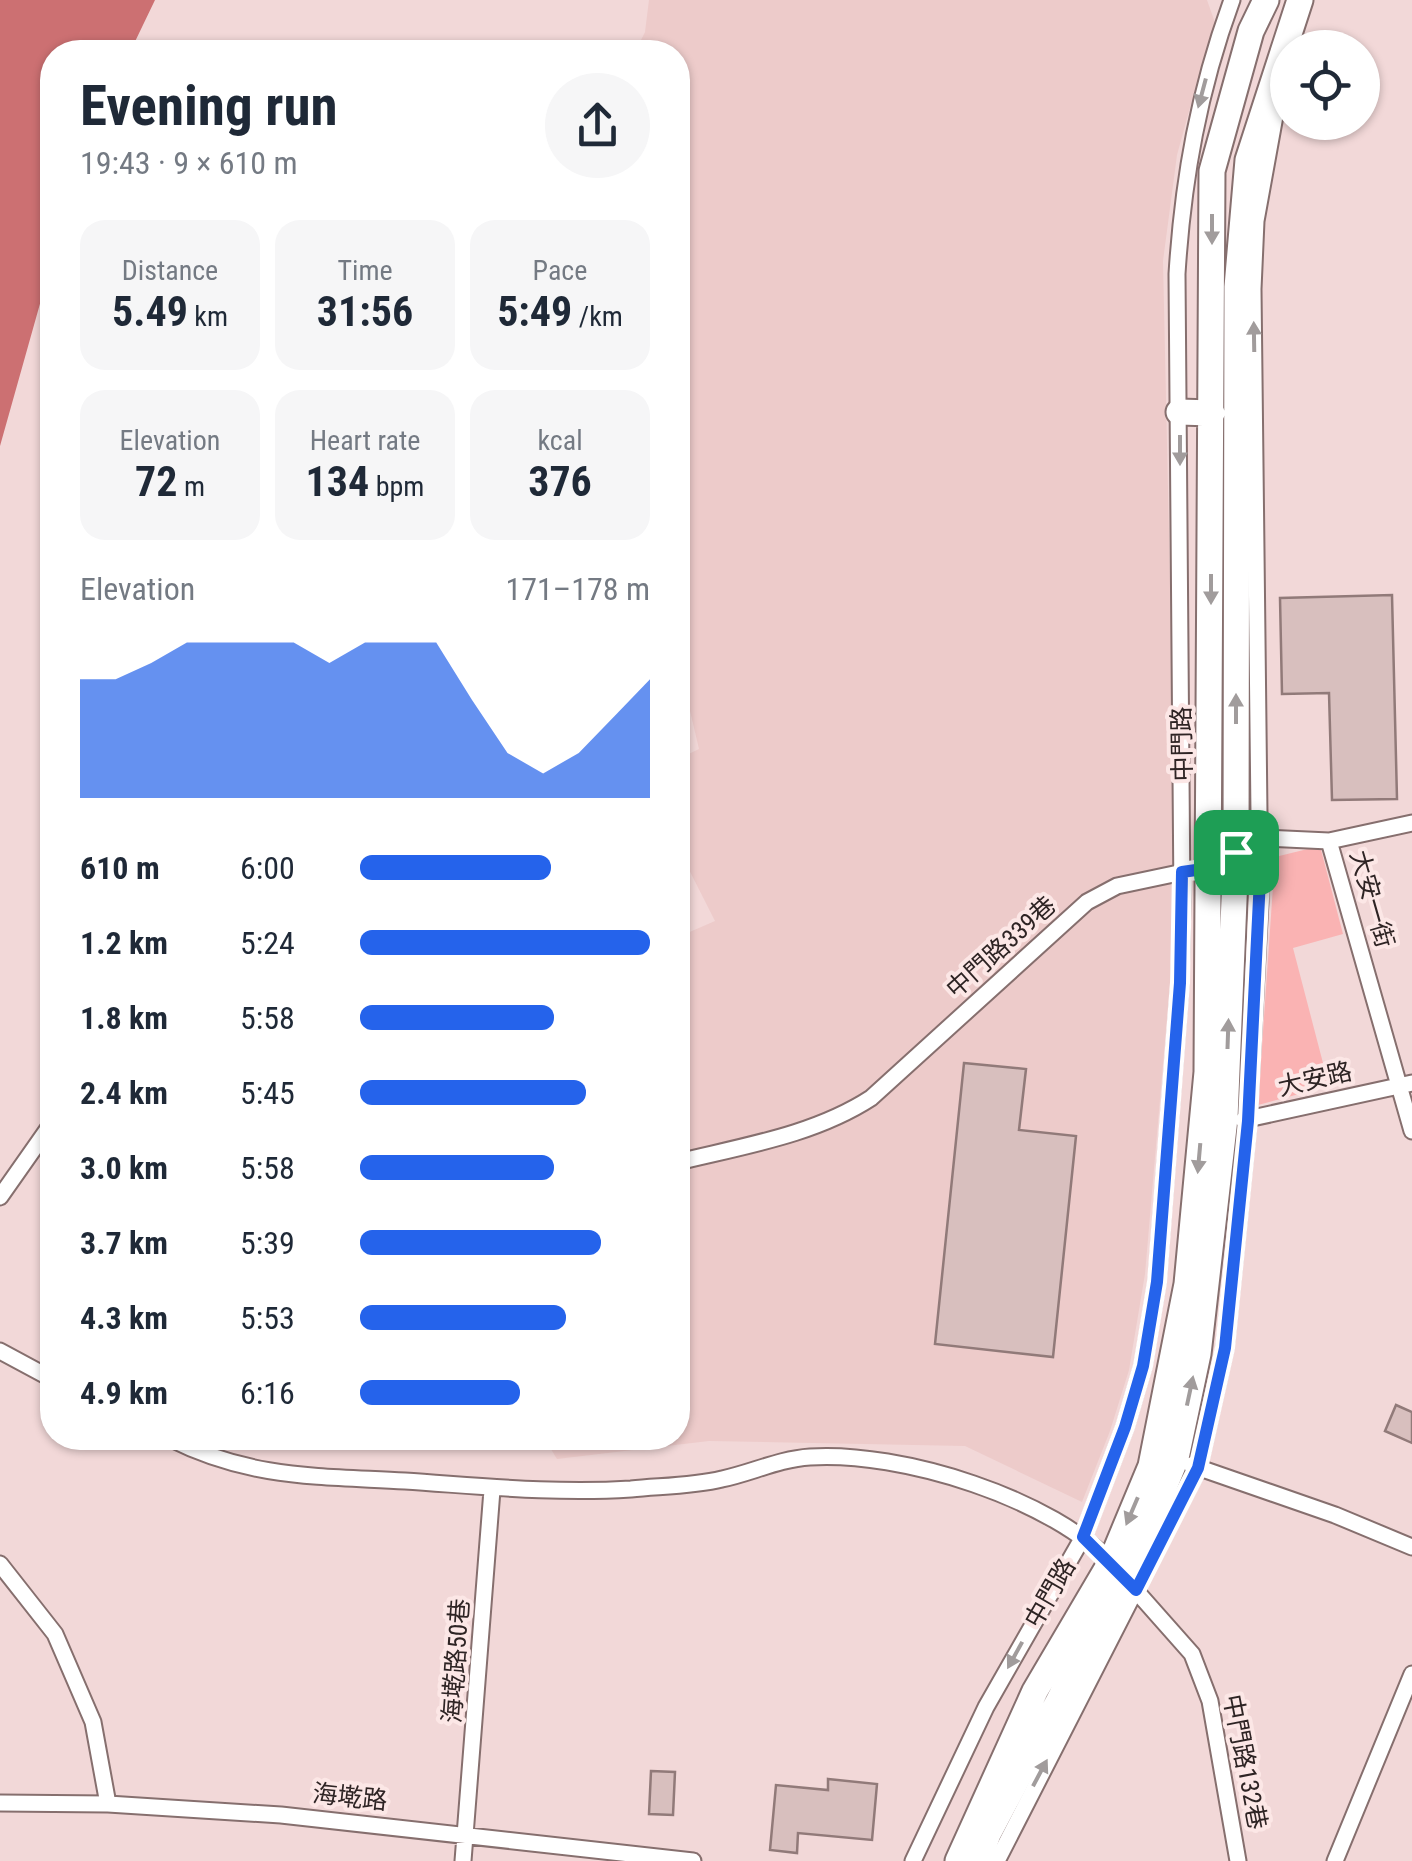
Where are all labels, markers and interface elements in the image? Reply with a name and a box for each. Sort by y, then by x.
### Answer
map controls [1270,30,1380,140]
button: locate [1270,30,1380,140]
button: share [545,73,650,178]
text: Evening run [80,74,338,138]
one-way arrow [1194,78,1210,109]
text: 19:43 · 9 × 610 m [80,144,298,182]
one-way arrow [1204,213,1220,245]
text: Distance [122,254,218,287]
text: Time [337,254,393,287]
text: Pace [533,254,587,287]
text: 5.49 [112,287,188,336]
text: 31:56 [317,287,413,336]
text: 5:49 [497,287,572,336]
text: km [188,300,228,333]
text: /km [572,300,623,333]
one-way arrow [1246,320,1262,352]
text: Elevation [120,424,220,457]
text: Heart rate [310,424,420,457]
text: kcal [537,424,583,457]
one-way arrow [1172,435,1188,467]
text: 72 [135,457,177,506]
text: 134 [306,457,369,506]
text: 376 [528,457,592,506]
text: m [177,470,205,503]
text: bpm [369,470,424,503]
text: Elevation [80,570,195,608]
text: 171–178 m [505,570,650,608]
one-way arrow [1203,573,1219,605]
one-way arrow [1228,693,1244,725]
street label: 中門路 [1167,706,1197,782]
pin [1194,810,1279,895]
icon: arrive [1209,825,1264,880]
street label: 大安一街 [1344,847,1400,951]
text: 610 m [80,849,160,887]
text: 6:00 [240,849,295,887]
street label: 中門路339巷 [940,890,1062,1004]
text: 1.2 km [80,924,168,962]
text: 5:24 [240,924,295,962]
text: 1.8 km [80,999,168,1037]
text: 5:58 [240,999,295,1037]
one-way arrow [1220,1017,1236,1049]
street label: 大安路 [1275,1056,1355,1102]
text: 2.4 km [80,1074,168,1112]
text: 5:45 [240,1074,295,1112]
one-way arrow [1190,1143,1206,1175]
text: 3.0 km [80,1149,168,1187]
text: 5:58 [240,1149,295,1187]
text: 3.7 km [80,1224,168,1262]
text: 5:39 [240,1224,295,1262]
text: 4.3 km [80,1299,168,1337]
text: 5:53 [240,1299,295,1337]
text: 4.9 km [80,1374,168,1412]
text: 6:16 [240,1374,295,1412]
one-way arrow [1183,1376,1199,1407]
one-way arrow [1124,1496,1140,1525]
street label: 中門路 [1019,1553,1081,1633]
street label: 海墘路50巷 [437,1598,475,1724]
one-way arrow [1007,1641,1025,1669]
street label: 中門路132巷 [1218,1692,1272,1832]
one-way arrow [1031,1759,1048,1788]
street label: 海墘路 [311,1779,389,1815]

